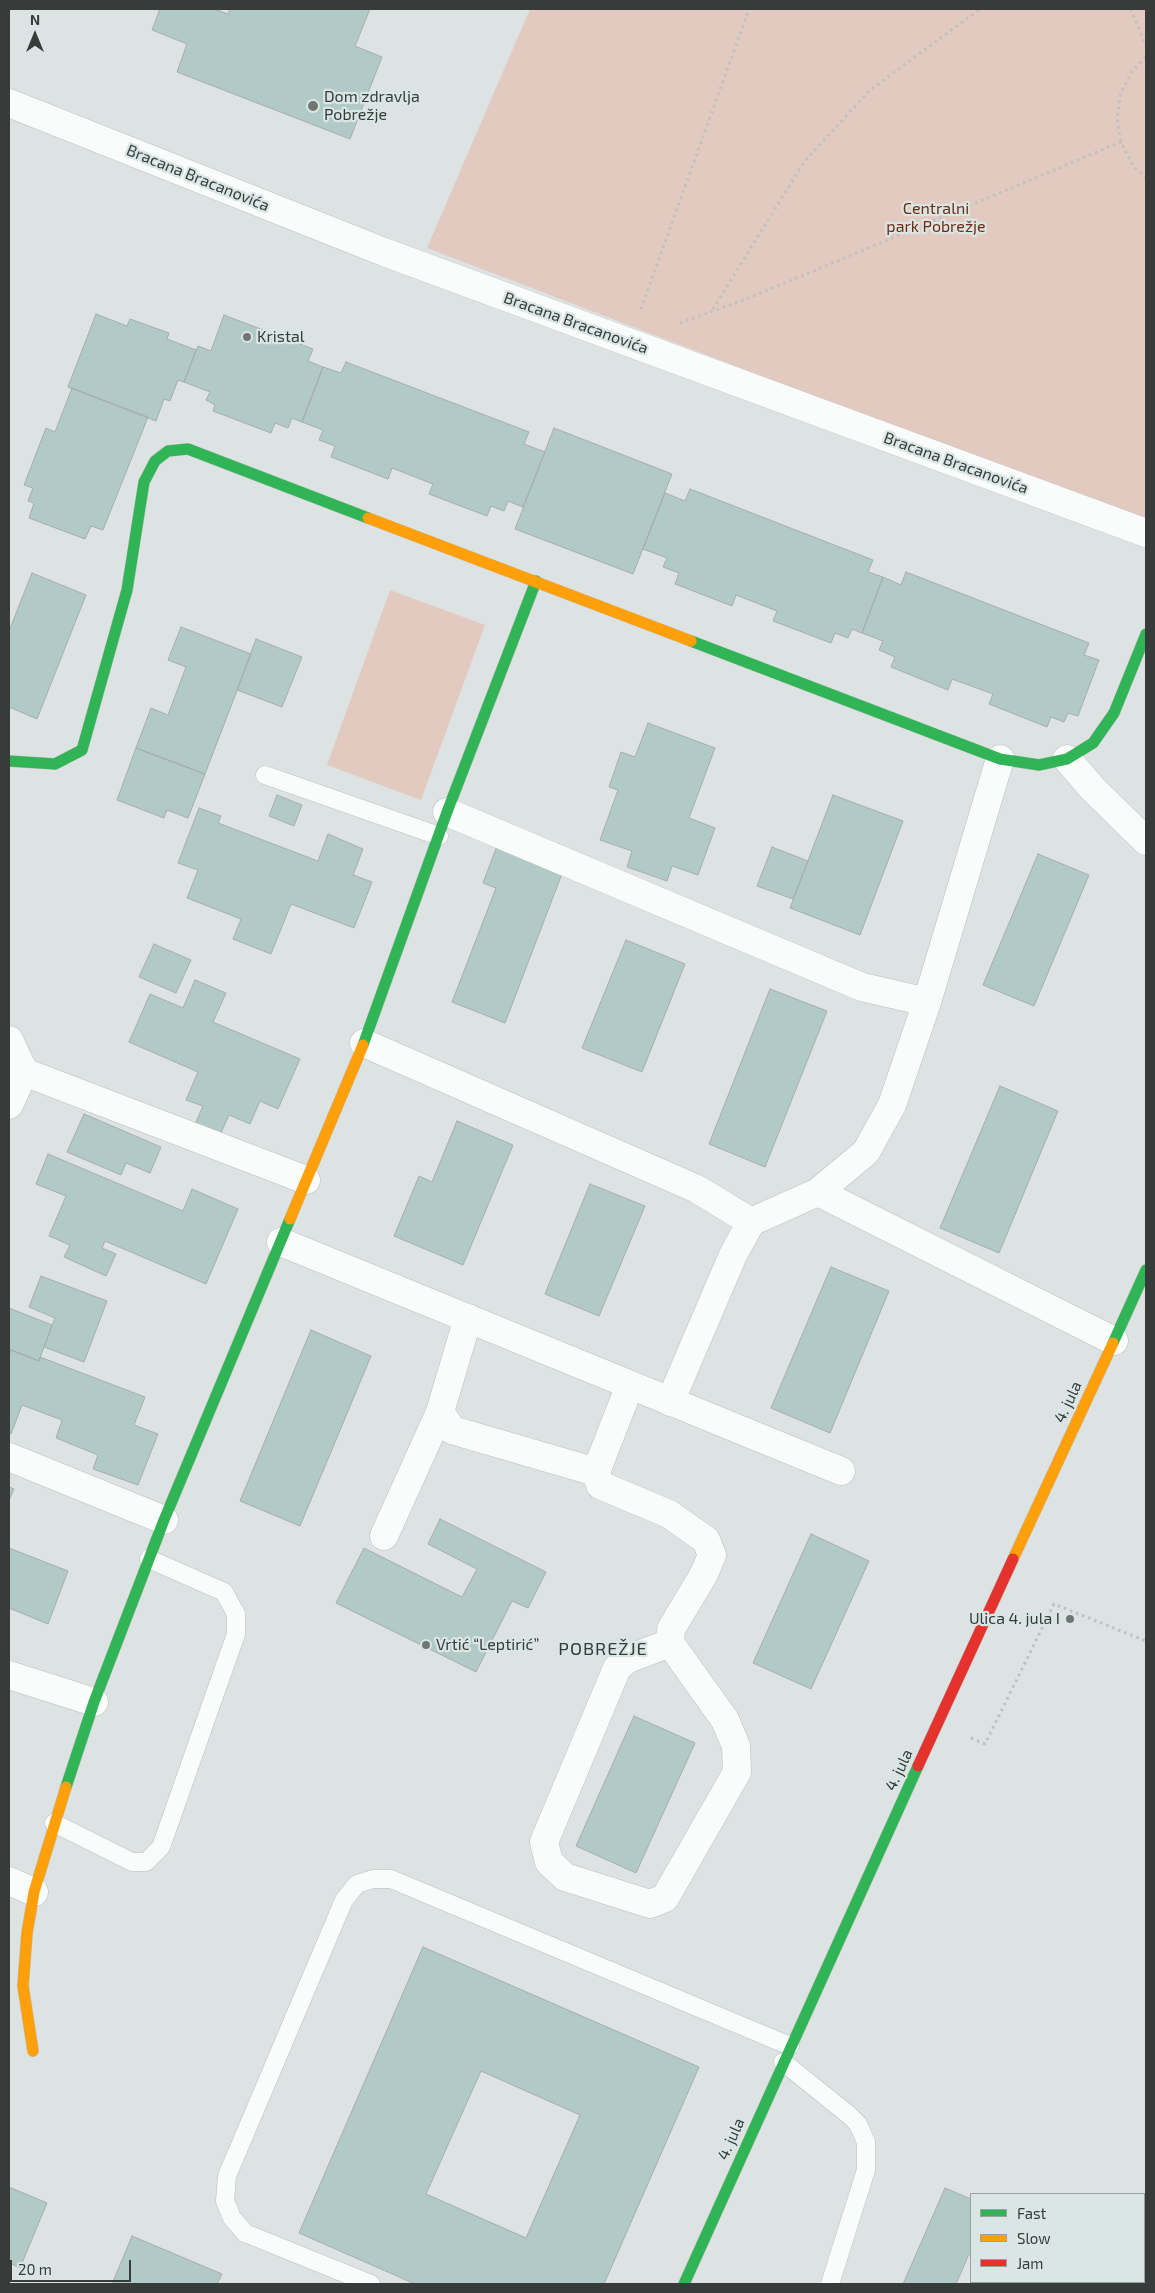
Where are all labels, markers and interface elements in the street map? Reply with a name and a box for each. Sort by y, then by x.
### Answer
north arrow [10,10,60,60]
text: N [30,11,40,28]
place label: Dom zdravlja Pobrežje [324,87,420,125]
marker: Dom zdravlja Pobrežje [306,99,320,113]
street label: Bracana Bracanovića [124,141,272,215]
park label: Centralni park Pobrežje [886,199,986,237]
street label: Bracana Bracanovića [501,288,651,358]
place label: Kristal [257,327,305,347]
marker: Kristal [241,331,253,343]
street label: Bracana Bracanovića [881,428,1031,498]
street label: 4. jula [1050,1378,1086,1426]
place label: Ulica 4. jula I [969,1609,1060,1629]
marker: Ulica 4. jula I [1064,1613,1076,1625]
place label: Vrtić “Leptirić” [436,1635,539,1655]
district label: POBREŽJE [557,1638,649,1660]
marker: Vrtić “Leptirić” [420,1639,432,1651]
street label: 4. jula [881,1746,917,1794]
street label: 4. jula [713,2115,749,2163]
legend [970,2193,1145,2283]
text: Fast [1017,2204,1046,2222]
text: Slow [1017,2229,1051,2247]
scale bar [12,2250,134,2282]
text: Jam [1017,2254,1043,2272]
text: 20 m [18,2260,52,2278]

